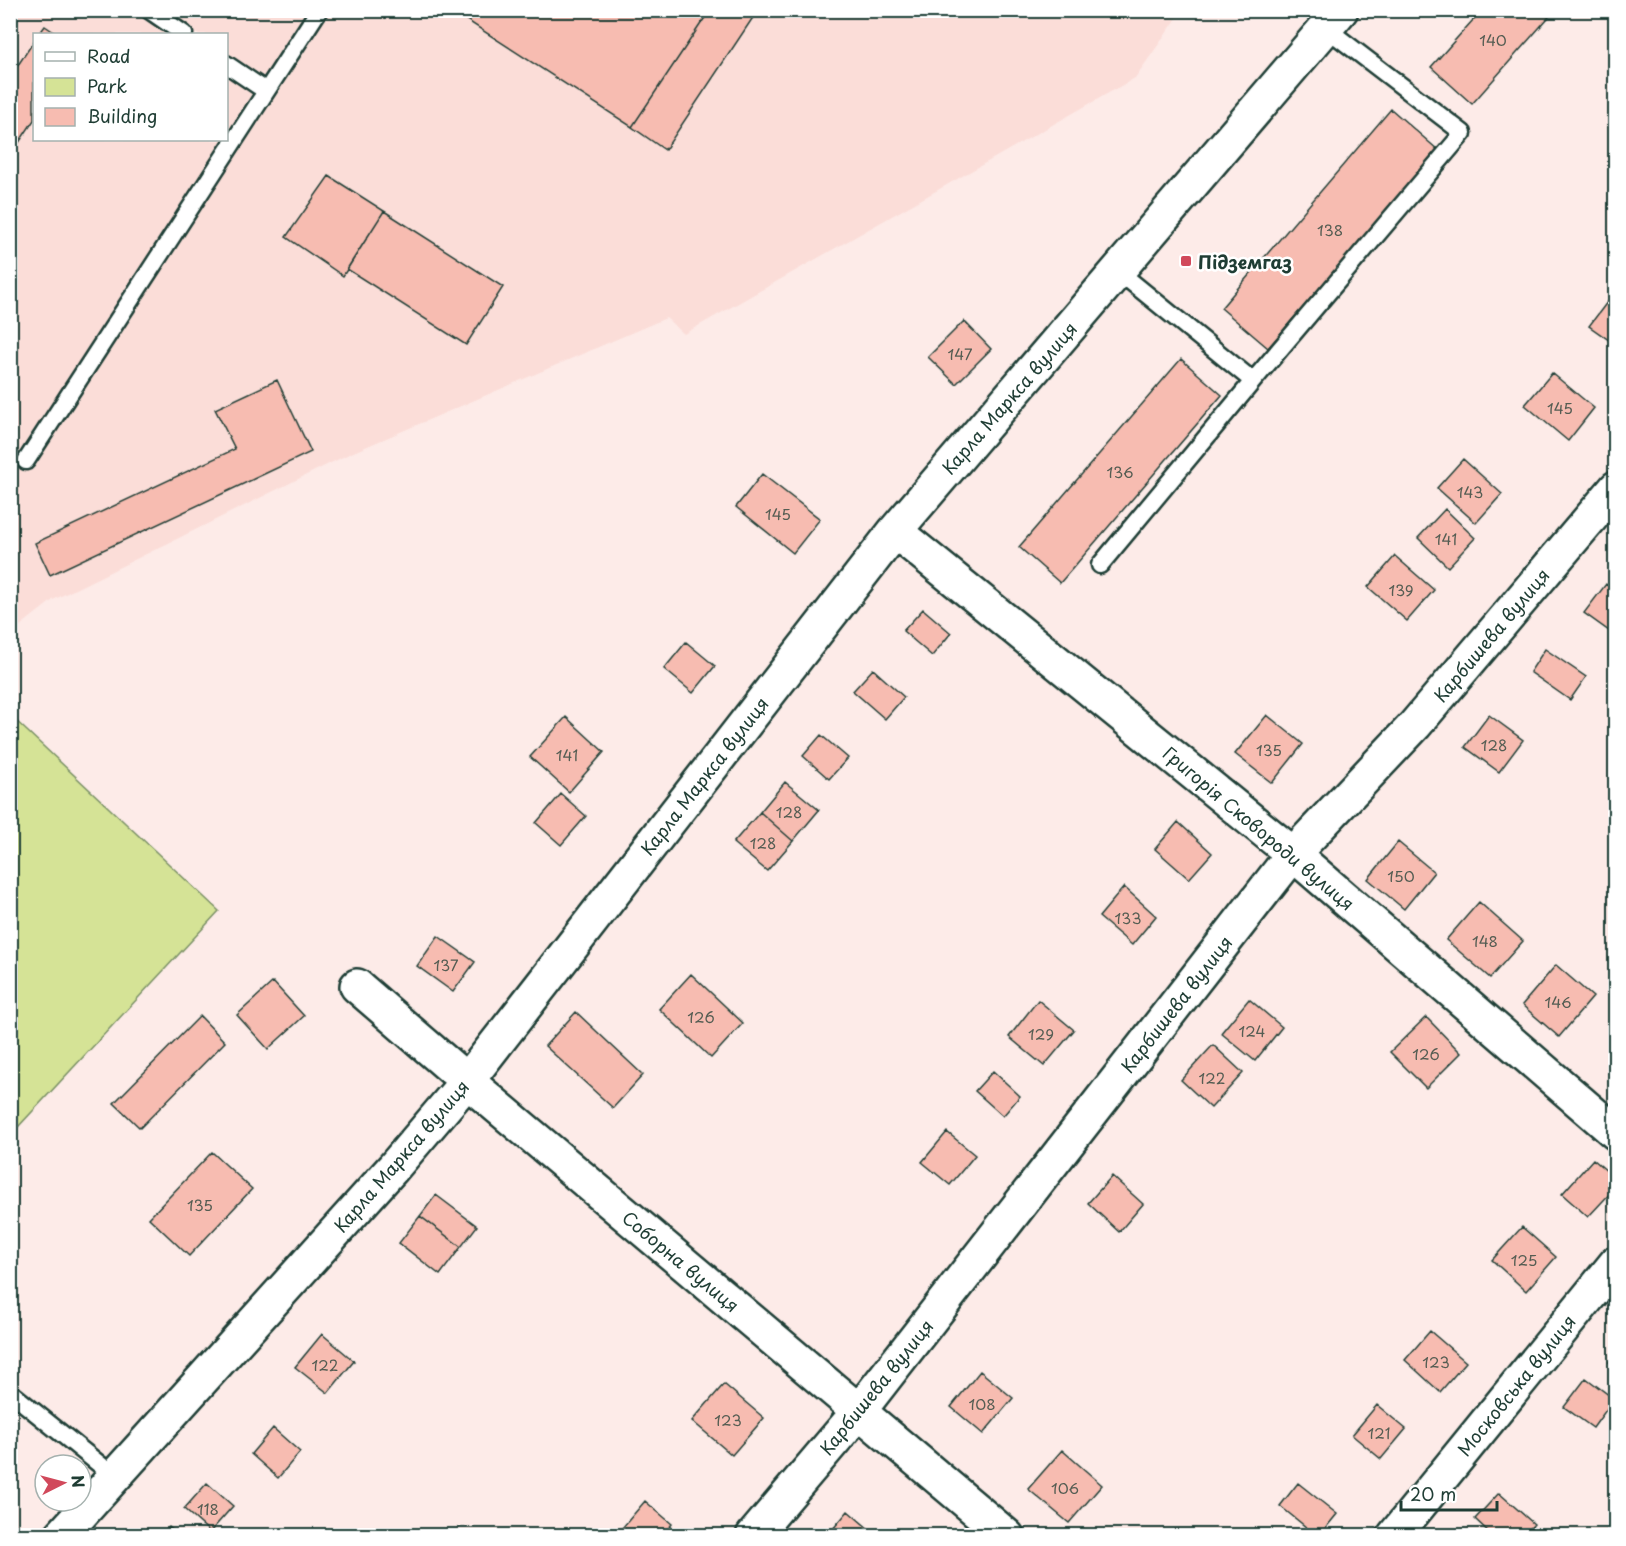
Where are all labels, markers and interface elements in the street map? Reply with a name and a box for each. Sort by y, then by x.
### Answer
house number: 140 [1479,28,1507,51]
legend [33,33,228,141]
text: Road [87,42,131,69]
text: Park [87,72,127,99]
text: Building [87,102,157,129]
house number: 138 [1317,218,1343,241]
place label: Підземгаз [1198,248,1292,275]
marker: Підземгаз [1179,254,1193,268]
street label: Карла Маркса вулиця [935,316,1083,480]
house number: 147 [948,342,973,365]
house number: 145 [1547,396,1573,419]
house number: 136 [1106,460,1134,483]
house number: 143 [1457,480,1483,503]
house number: 145 [765,502,791,525]
house number: 141 [1435,527,1457,550]
street label: Карбишева вулиця [1427,562,1555,708]
house number: 139 [1388,578,1414,601]
street label: Карла Маркса вулиця [633,691,775,861]
house number: 128 [1481,733,1507,756]
house number: 135 [1256,738,1282,761]
street label: Григорія Сковороди вулиця [1157,740,1361,916]
house number: 141 [556,743,578,766]
house number: 128 [776,800,802,823]
house number: 128 [750,831,776,854]
house number: 150 [1387,864,1415,887]
house number: 133 [1115,906,1141,929]
house number: 148 [1472,929,1498,952]
street label: Карбишева вулиця [1114,930,1238,1078]
house number: 137 [434,953,459,976]
house number: 146 [1544,990,1572,1013]
house number: 126 [687,1005,715,1028]
house number: 124 [1239,1019,1266,1042]
house number: 129 [1028,1022,1054,1045]
house number: 126 [1412,1042,1440,1065]
house number: 122 [1199,1066,1225,1089]
street label: Карла Маркса вулиця [327,1074,475,1238]
house number: 135 [187,1193,213,1216]
street label: Соборна вулиця [617,1204,745,1318]
house number: 125 [1511,1248,1537,1271]
street label: Московська вулиця [1450,1309,1582,1461]
street label: Карбишева вулиця [813,1313,939,1461]
house number: 123 [1422,1350,1450,1373]
house number: 122 [312,1353,338,1376]
house number: 108 [968,1392,996,1415]
house number: 123 [714,1408,742,1431]
house number: 121 [1367,1421,1391,1444]
north arrow [33,1453,93,1513]
text: N [66,1474,92,1489]
scale bar [1401,1474,1497,1512]
house number: 106 [1051,1476,1079,1499]
text: 20 m [1410,1480,1456,1507]
house number: 118 [197,1497,219,1520]

